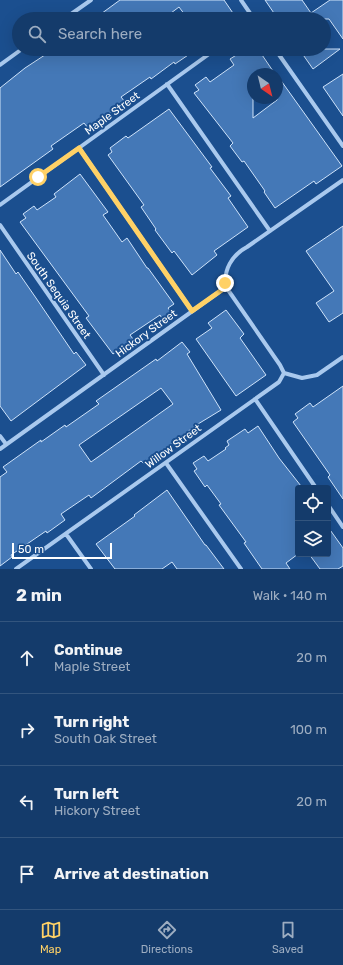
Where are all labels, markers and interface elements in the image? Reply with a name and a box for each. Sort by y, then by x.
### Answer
search box [12,12,331,56]
icon: search [26,23,48,45]
text: Search here [58,25,142,43]
north arrow [247,68,283,104]
street label: Maple Street [82,89,143,138]
route start [29,168,47,186]
street label: South Sequia Street [24,249,94,342]
route end [216,274,234,292]
street label: Hickory Street [113,306,180,360]
street label: Willow Street [143,421,204,471]
map controls [295,485,331,557]
button: locate [295,485,331,521]
button: layers [295,521,331,557]
scale bar [12,541,112,560]
text: 50 m [18,543,44,556]
text: 2 min [16,585,62,605]
text: Walk · 140 m [253,588,327,603]
text: Continue [54,641,123,659]
icon: ahead [16,647,38,669]
text: 20 m [296,650,327,665]
text: Maple Street [54,659,130,674]
text: Turn right [54,713,129,731]
icon: right [16,719,38,741]
text: 100 m [290,722,327,737]
text: South Oak Street [54,731,157,746]
text: Turn left [54,785,119,803]
icon: left [16,791,38,813]
text: 20 m [296,794,327,809]
text: Hickory Street [54,803,140,818]
icon: arrive [16,863,38,885]
text: Arrive at destination [54,865,209,883]
tab: Map [40,919,62,956]
tab: Directions [141,919,193,956]
tab: Saved [272,919,303,956]

